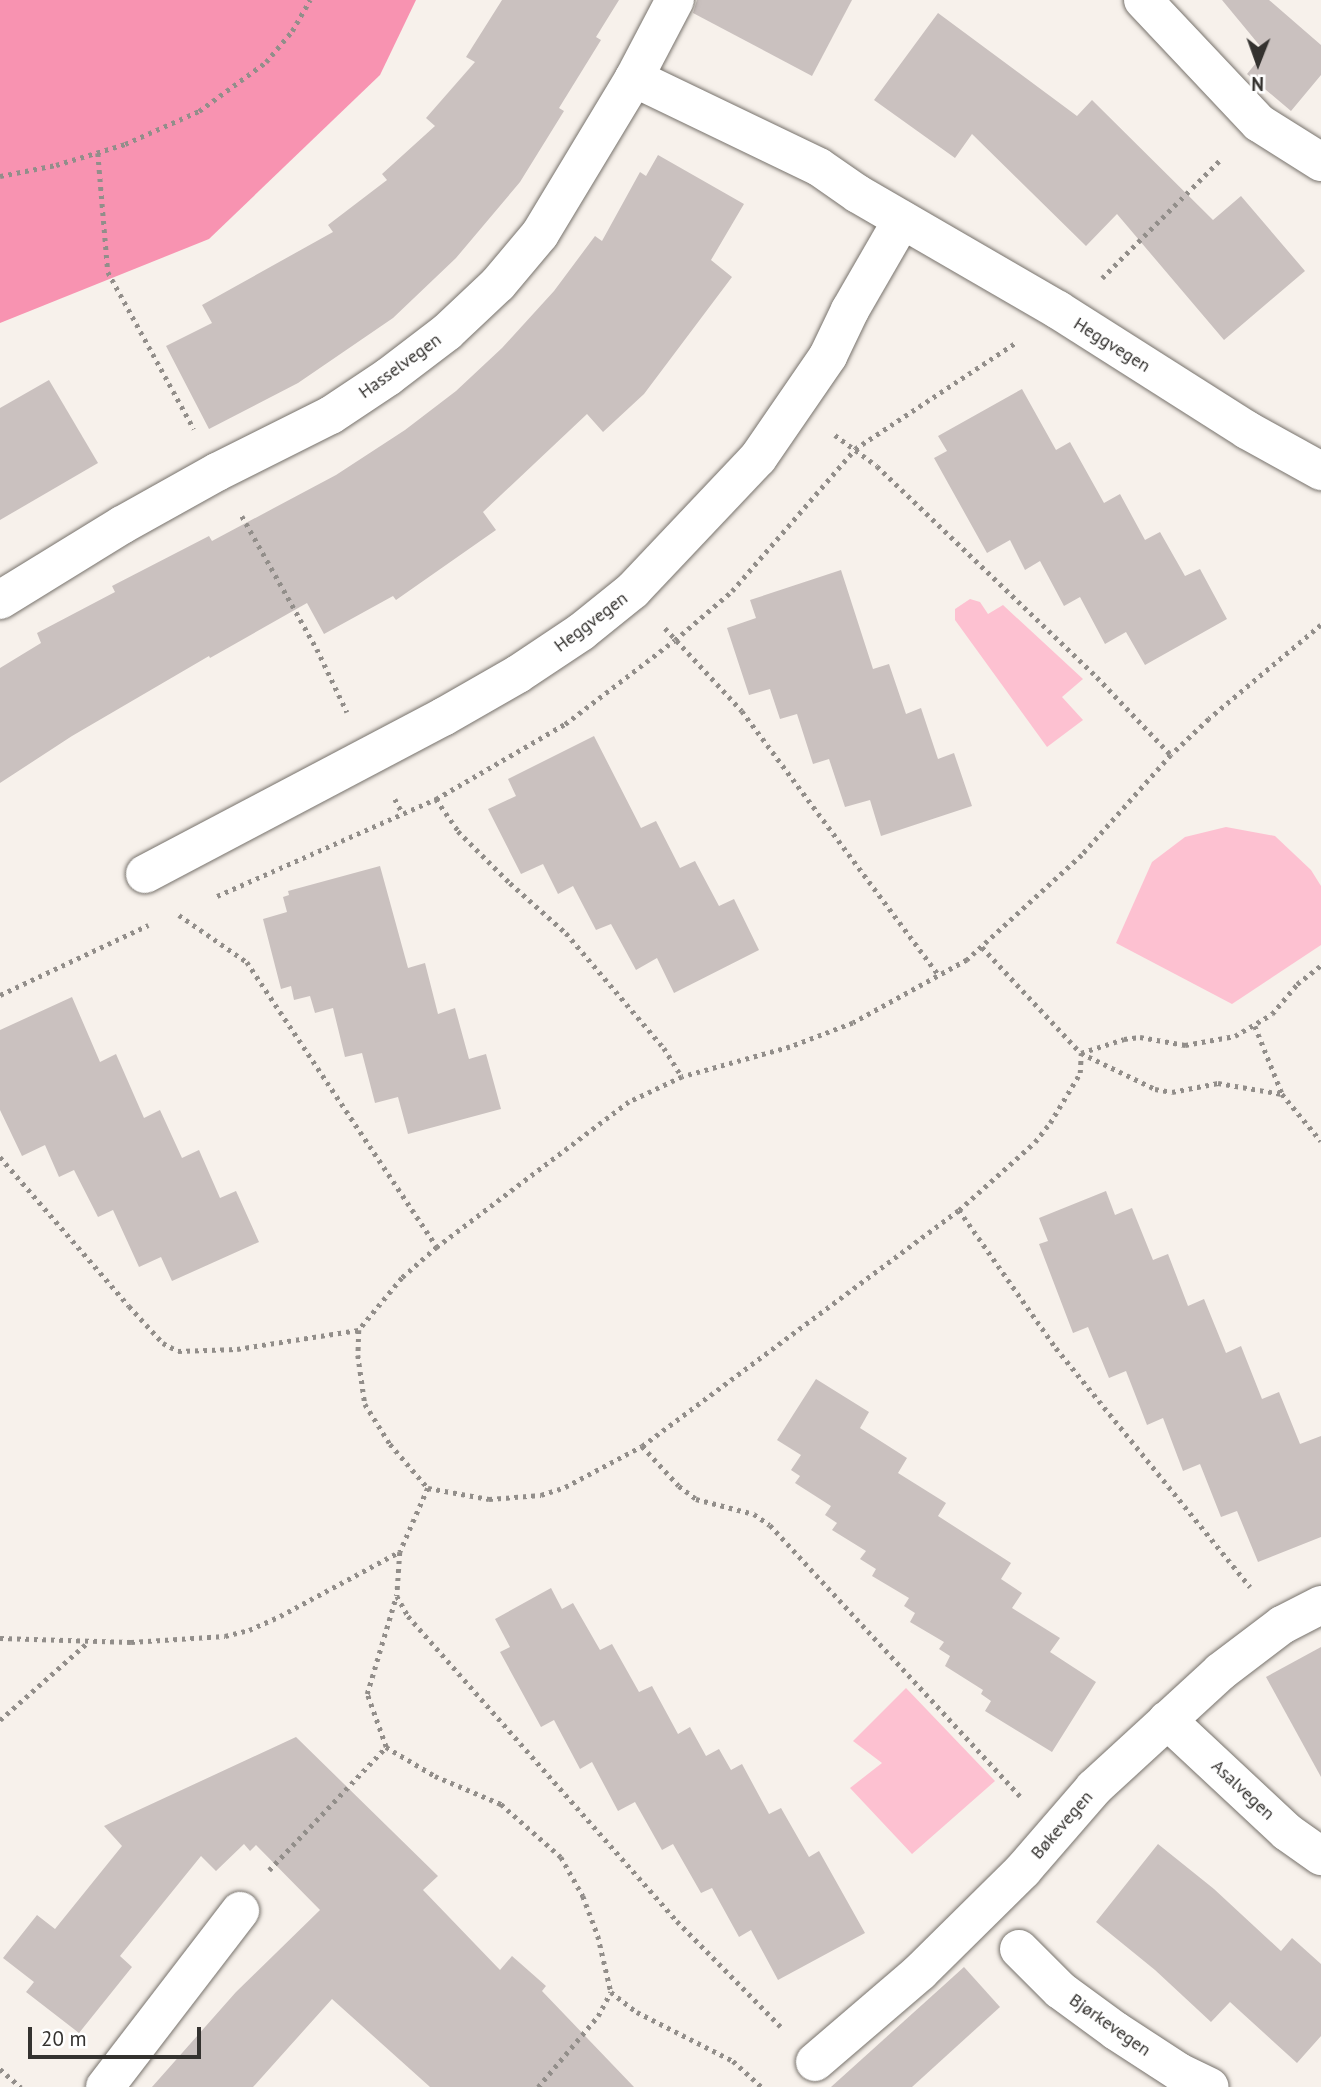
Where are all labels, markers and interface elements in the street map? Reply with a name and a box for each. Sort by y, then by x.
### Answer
north arrow [1223,28,1293,98]
text: N [1251,72,1264,96]
street label: Heggvegen [1070,313,1154,377]
street label: Hasselvegen [355,329,445,403]
street label: Heggvegen [550,587,632,657]
street label: Asalvegen [1207,1755,1279,1825]
street label: Bøkevegen [1026,1786,1098,1864]
street label: Bjørkevegen [1065,1989,1155,2061]
scale bar [32,2014,205,2058]
text: 20 m [41,2025,87,2052]

